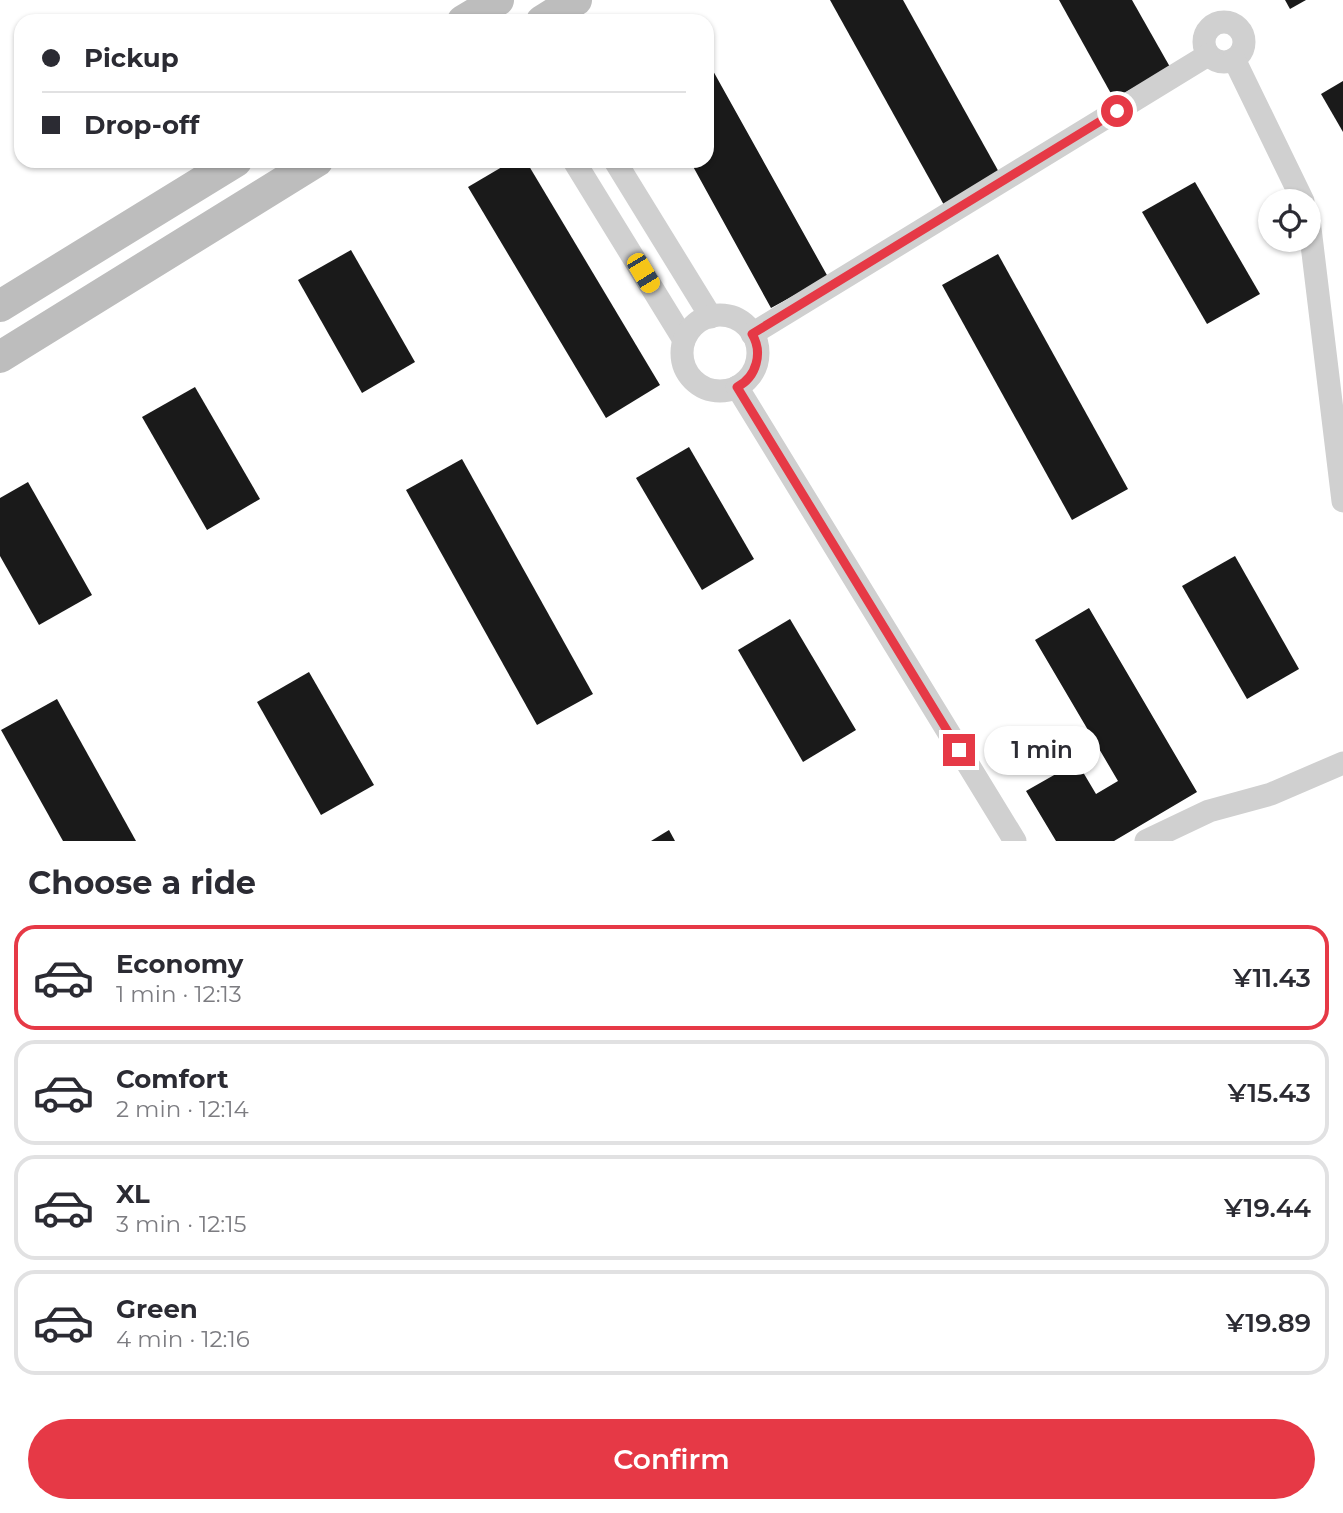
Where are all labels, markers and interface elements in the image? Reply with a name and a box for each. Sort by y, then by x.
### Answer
text: Pickup [84,42,179,74]
route start [1101,95,1133,127]
text: Drop-off [84,109,199,141]
map controls [1258,189,1321,252]
button: locate [1258,189,1321,252]
car [624,250,663,296]
callout: 1 min [984,726,1099,774]
route end [943,734,975,766]
text: 1 min [1011,736,1073,764]
text: Choose a ride [28,863,256,902]
icon: car [32,946,95,1009]
text: Economy [116,948,243,980]
text: ¥11.43 [1233,962,1311,994]
text: 1 min · 12:13 [116,980,242,1008]
icon: car [32,1061,95,1124]
text: Comfort [116,1063,228,1095]
text: ¥15.43 [1228,1077,1311,1109]
text: 2 min · 12:14 [116,1095,249,1123]
icon: car [32,1176,95,1239]
text: XL [116,1178,150,1210]
text: ¥19.44 [1224,1192,1311,1224]
text: 3 min · 12:15 [116,1210,247,1238]
icon: car [32,1291,95,1354]
text: Green [116,1293,198,1325]
text: ¥19.89 [1226,1307,1311,1339]
text: 4 min · 12:16 [116,1325,250,1353]
button: Confirm [28,1419,1315,1499]

